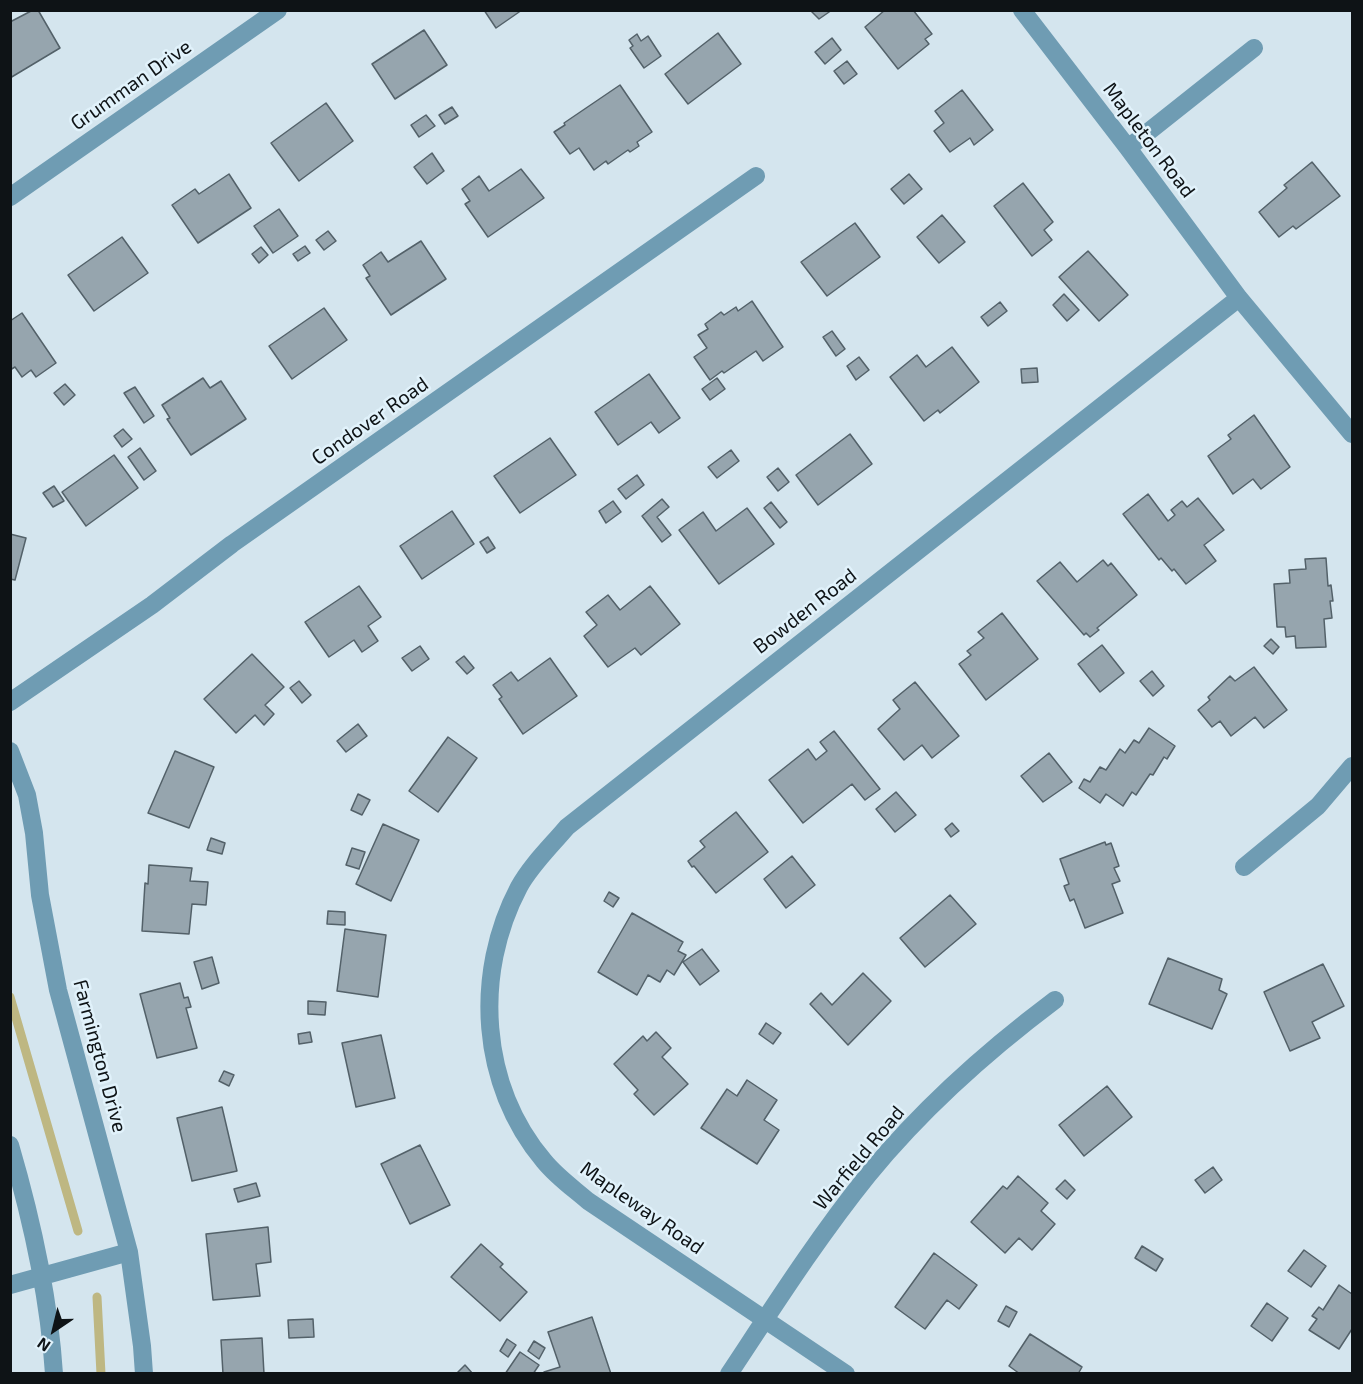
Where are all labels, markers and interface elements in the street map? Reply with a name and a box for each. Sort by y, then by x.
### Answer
street label: Grumman Drive [66,35,196,135]
street label: Mapleton Road [1098,78,1200,202]
street label: Condover Road [307,372,433,470]
street label: Bowden Road [749,563,861,659]
street label: Farmington Drive [68,977,132,1135]
street label: Warfield Road [809,1101,909,1215]
street label: Mapleway Road [576,1156,708,1260]
north arrow [24,1300,84,1360]
text: N [33,1334,54,1356]

